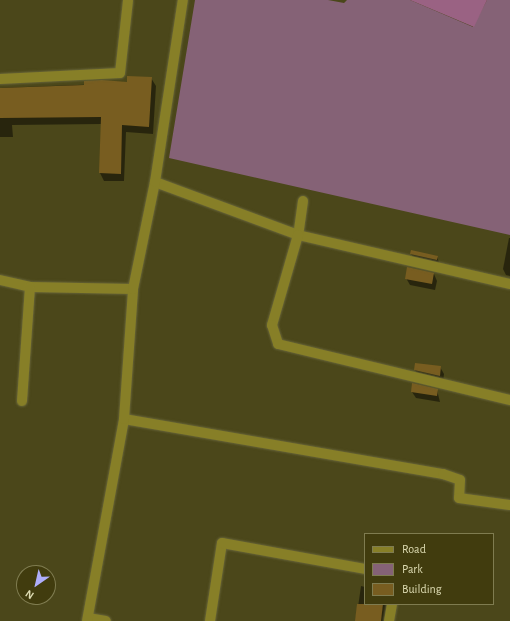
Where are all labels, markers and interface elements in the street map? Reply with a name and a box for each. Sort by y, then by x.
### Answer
legend [364,533,494,605]
text: Road [402,543,426,555]
text: Park [402,563,423,575]
north arrow [16,565,56,605]
text: Building [402,583,442,595]
text: N [23,588,36,601]

